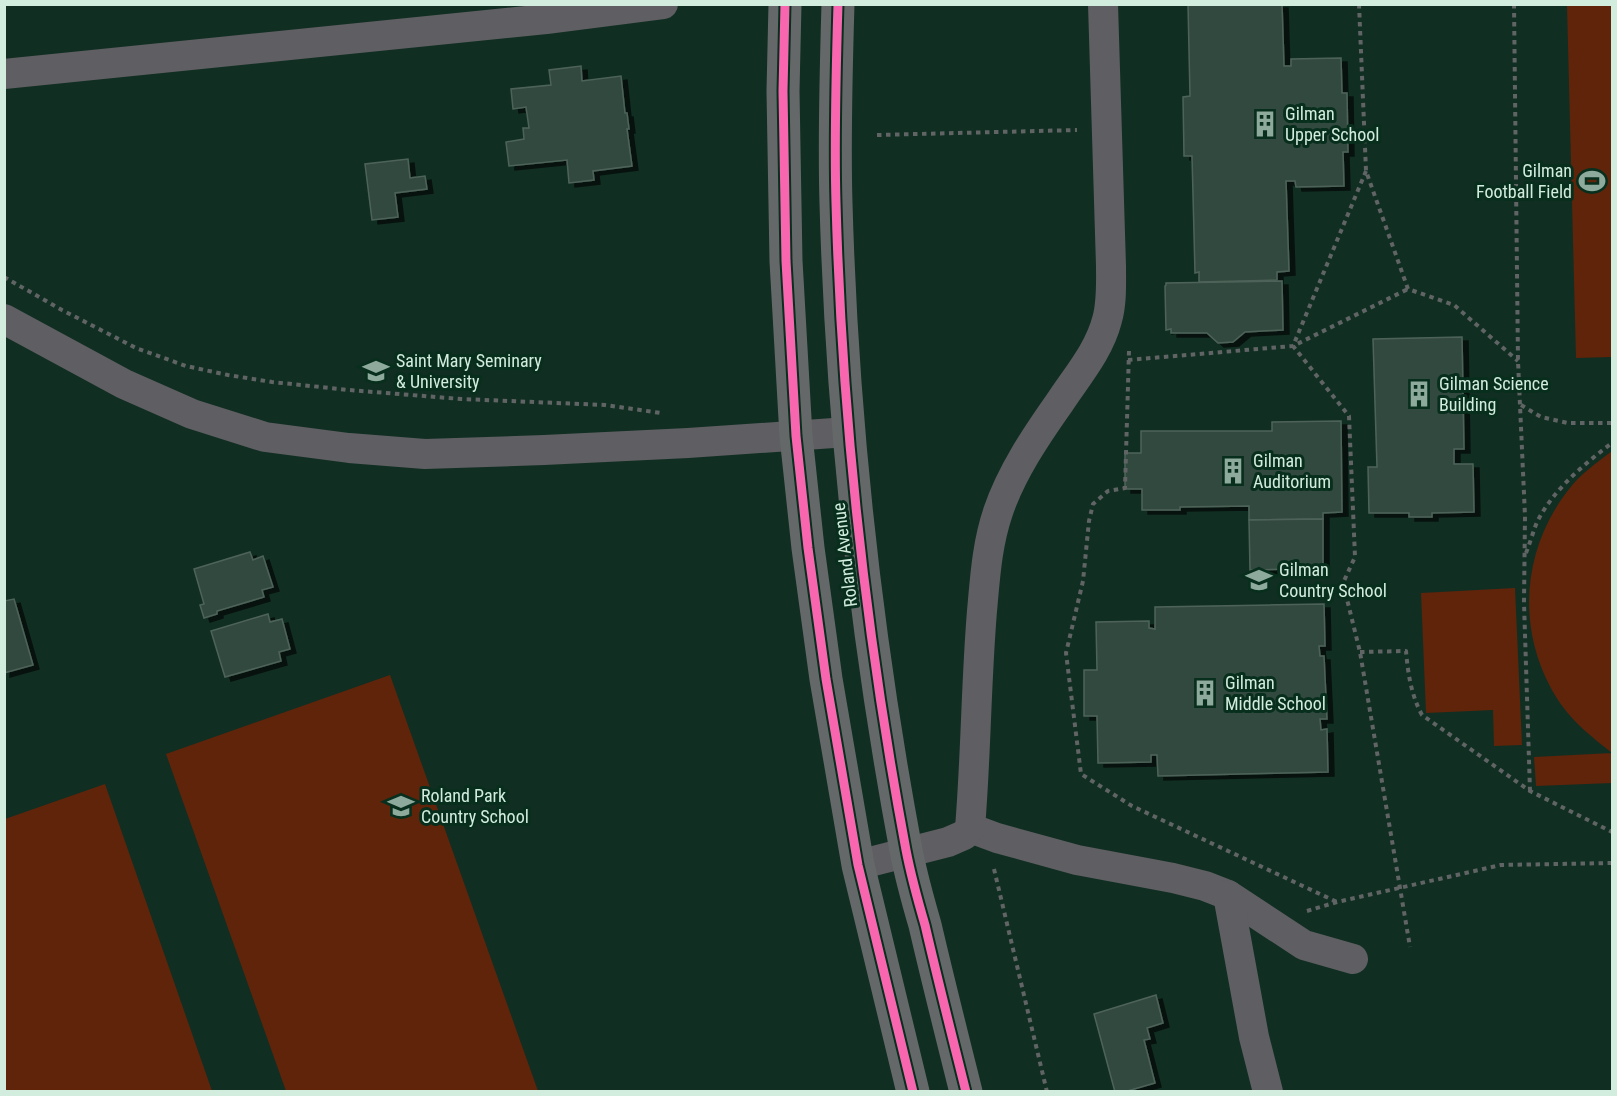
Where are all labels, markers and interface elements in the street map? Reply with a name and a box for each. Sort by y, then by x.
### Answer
place label: Gilman Upper School [1285,103,1379,145]
building icon: Gilman Upper School [1250,109,1280,139]
place label: Gilman Football Field [1476,160,1572,202]
sports icon: Gilman Football Field [1577,166,1607,196]
place label: Saint Mary Seminary & University [396,350,542,392]
school or university icon: Saint Mary Seminary & University [361,356,391,386]
place label: Gilman Science Building [1439,373,1549,415]
building icon: Gilman Science Building [1404,379,1434,409]
place label: Gilman Auditorium [1253,450,1331,492]
building icon: Gilman Auditorium [1218,456,1248,486]
street label: Roland Avenue [828,502,861,608]
place label: Gilman Country School [1279,559,1387,601]
school or university icon: Gilman Country School [1244,565,1274,595]
place label: Gilman Middle School [1225,672,1326,714]
building icon: Gilman Middle School [1190,678,1220,708]
place label: Roland Park Country School [421,785,529,827]
school or university icon: Roland Park Country School [386,791,416,821]

